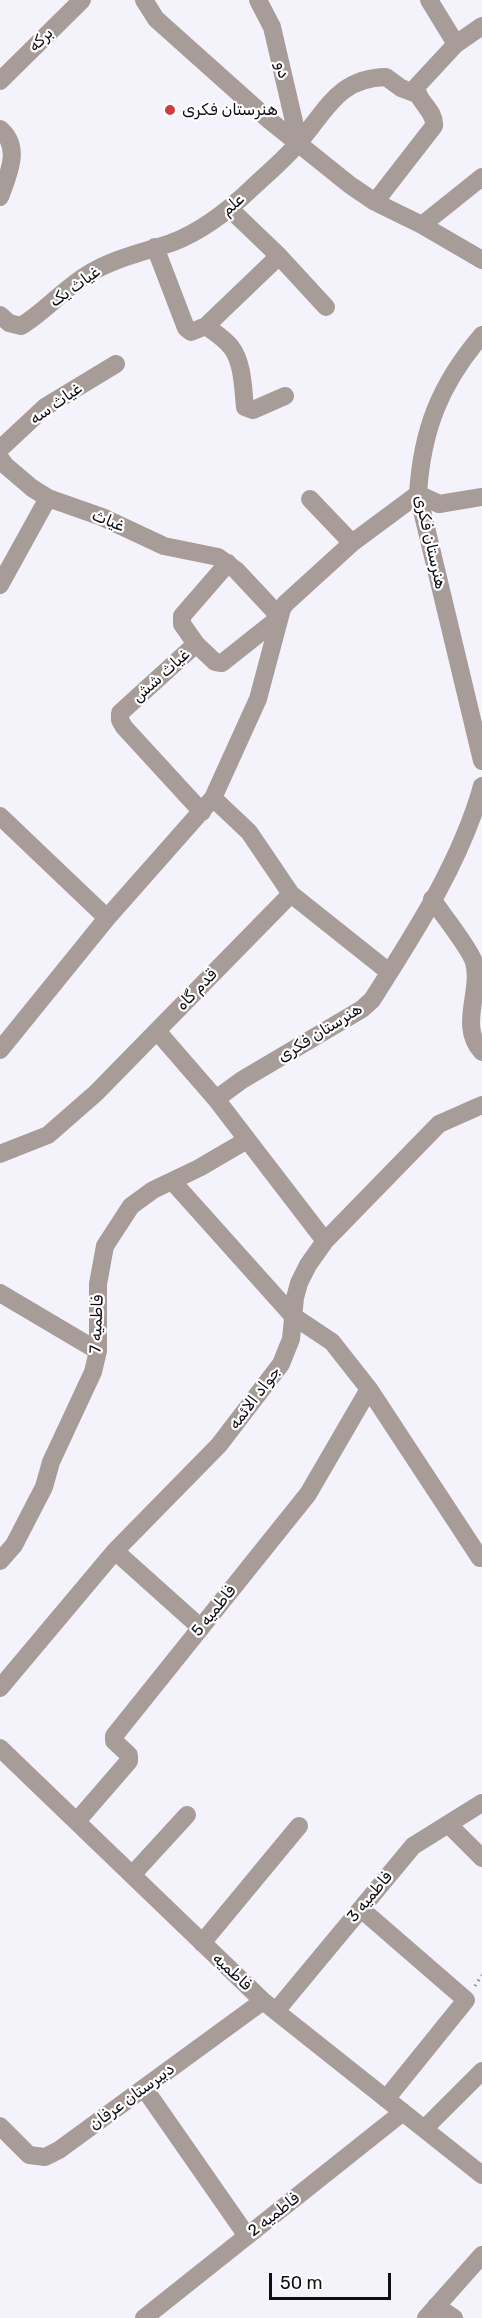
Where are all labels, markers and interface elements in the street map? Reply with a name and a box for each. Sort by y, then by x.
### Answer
street label: برکه [25,24,57,56]
street label: دو [271,60,293,80]
place label: هنرستان فکری [182,100,278,120]
marker: هنرستان فکری [163,103,177,117]
street label: علم [218,190,248,220]
street label: غیاث یک [46,262,104,312]
street label: غیاث سه [26,379,86,429]
street label: هنرستان فکری [410,493,450,591]
street label: غیاث [89,506,127,536]
street label: غیاث شش [128,645,194,707]
street label: قدم گاه [173,965,221,1015]
street label: هنرستان فکری [274,999,366,1067]
street label: فاطمیه 7 [86,1294,108,1354]
street label: جواد الائمه [225,1363,285,1433]
street label: فاطمیه 5 [188,1582,240,1640]
street label: فاطمیه 3 [343,1868,397,1926]
street label: فاطمیه [208,1949,256,1995]
street label: دبیرستان عرفان [86,2060,178,2134]
street label: فاطمیه 2 [245,2189,303,2241]
scale bar [272,2261,394,2299]
text: 50 m [280,2272,323,2294]

